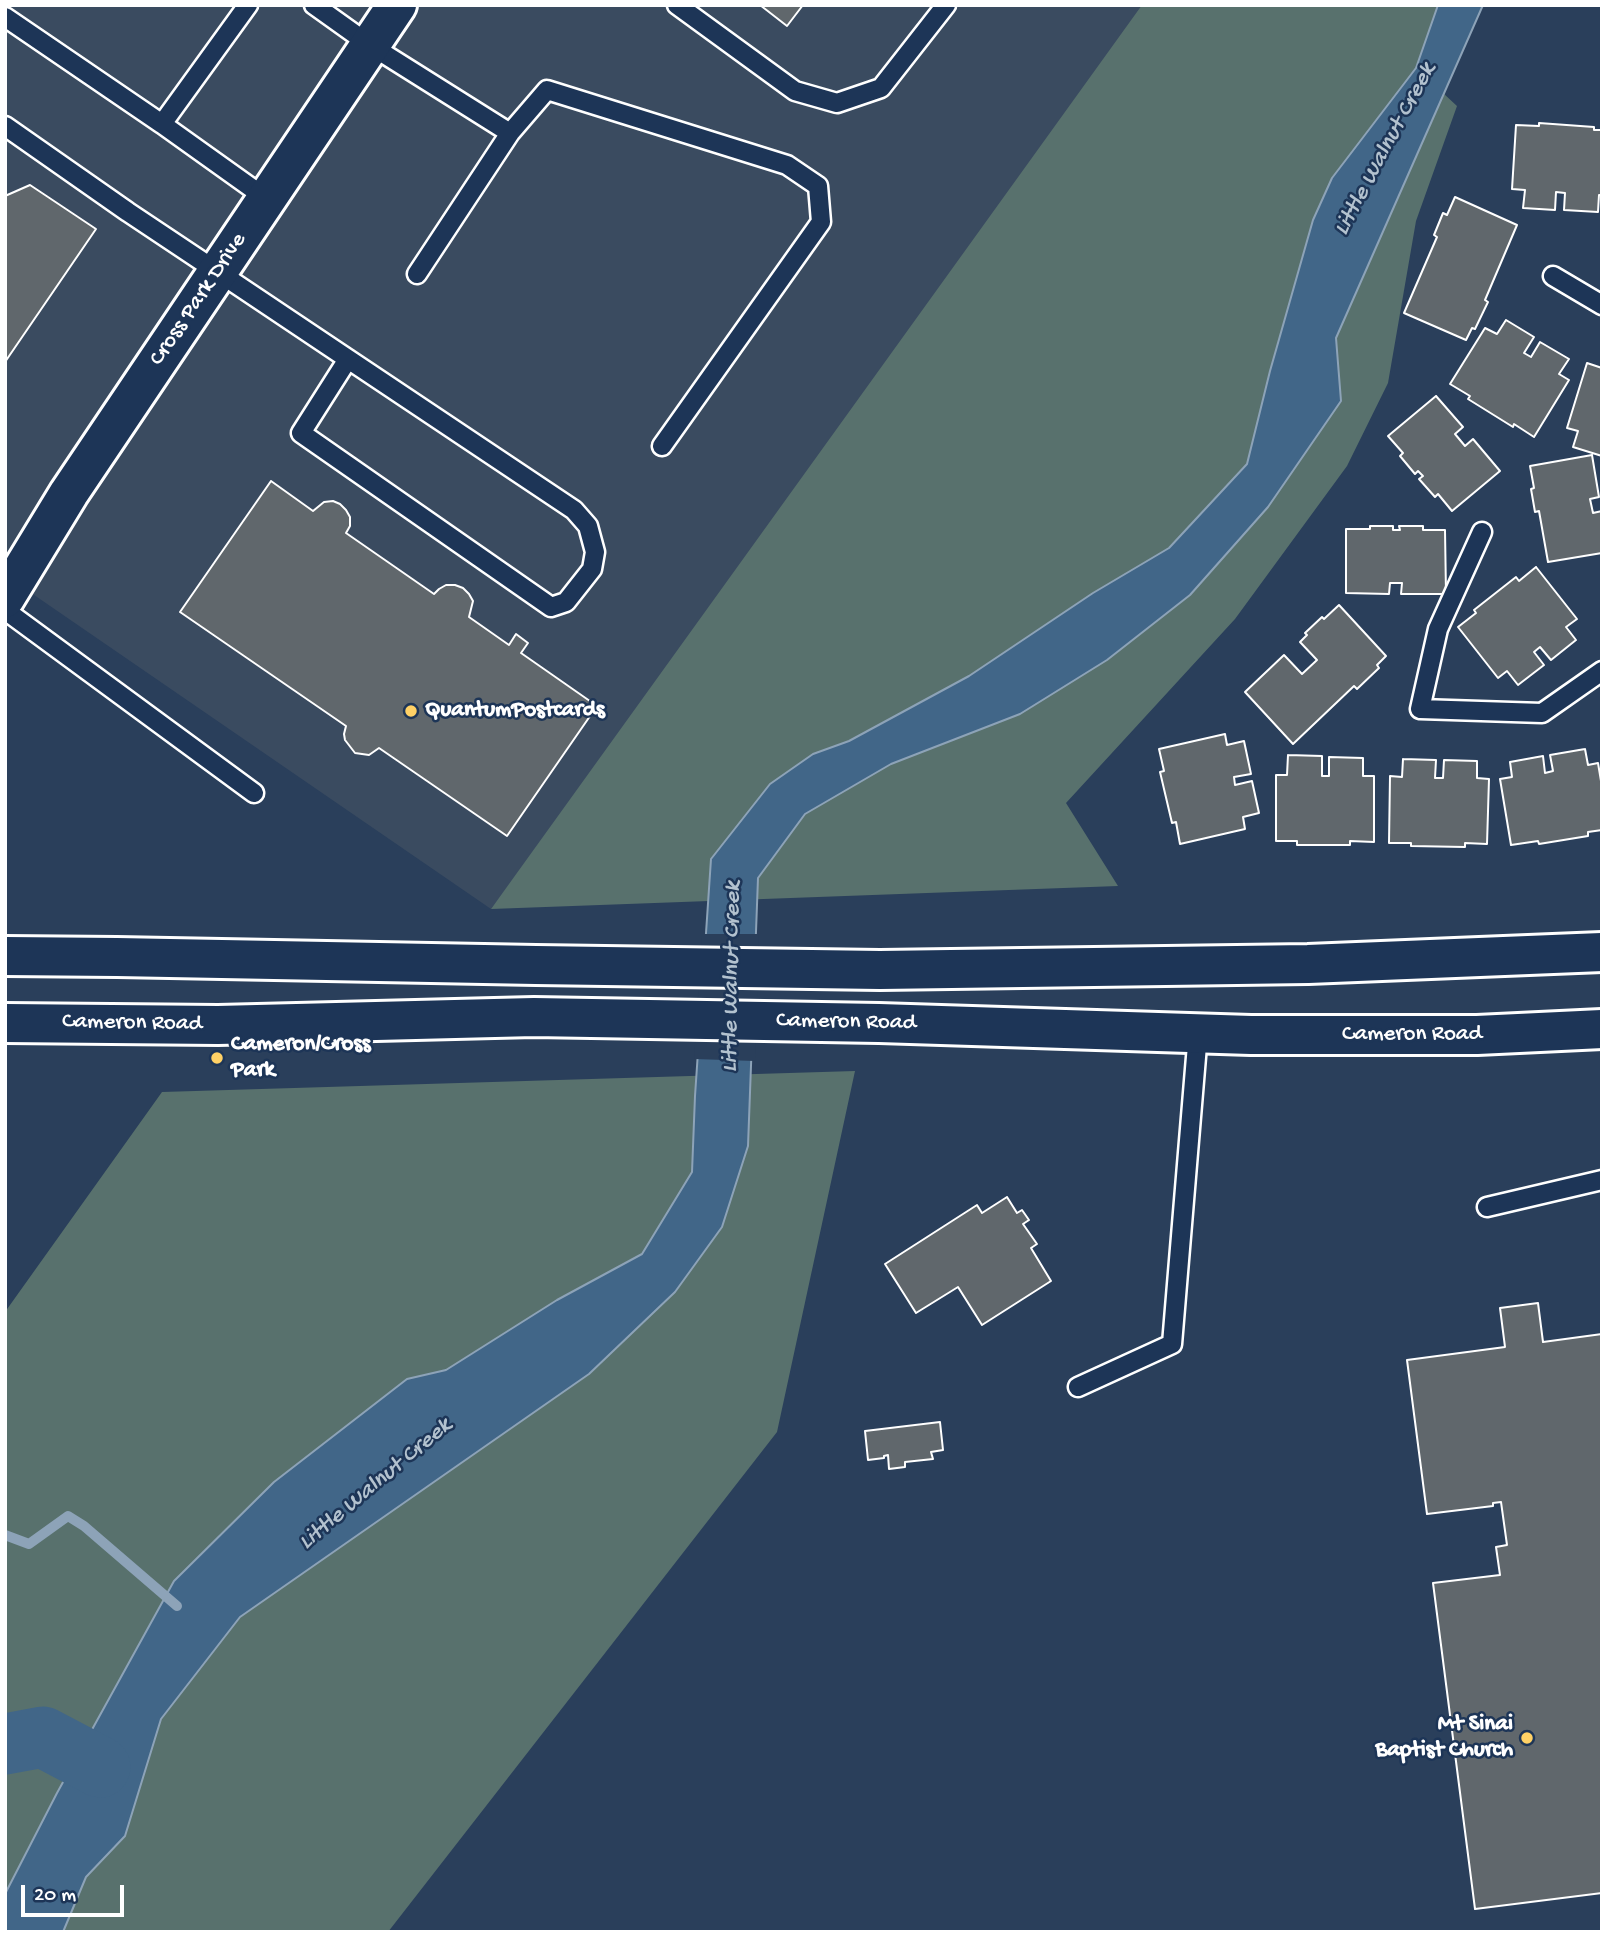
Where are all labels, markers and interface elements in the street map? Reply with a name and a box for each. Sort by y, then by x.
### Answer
water label: Little Walnut Creek [1328,59,1444,241]
street label: Cross Park Drive [144,228,254,372]
place label: QuantumPostcards [425,697,605,725]
marker: QuantumPostcards [403,703,419,719]
water label: Little Walnut Creek [717,881,749,1073]
street label: Cameron Road [776,1008,916,1038]
street label: Cameron Road [62,1009,202,1039]
street label: Cameron Road [1342,1021,1482,1049]
place label: Cameron/Cross Park [231,1031,370,1085]
marker: Cameron/Cross Park [209,1050,225,1066]
water label: Little Walnut Creek [294,1413,458,1557]
place label: Mt Sinai Baptist Church [1376,1711,1513,1765]
marker: Mt Sinai Baptist Church [1519,1730,1535,1746]
scale bar [24,1870,128,1914]
text: 20 m [34,1884,76,1909]

